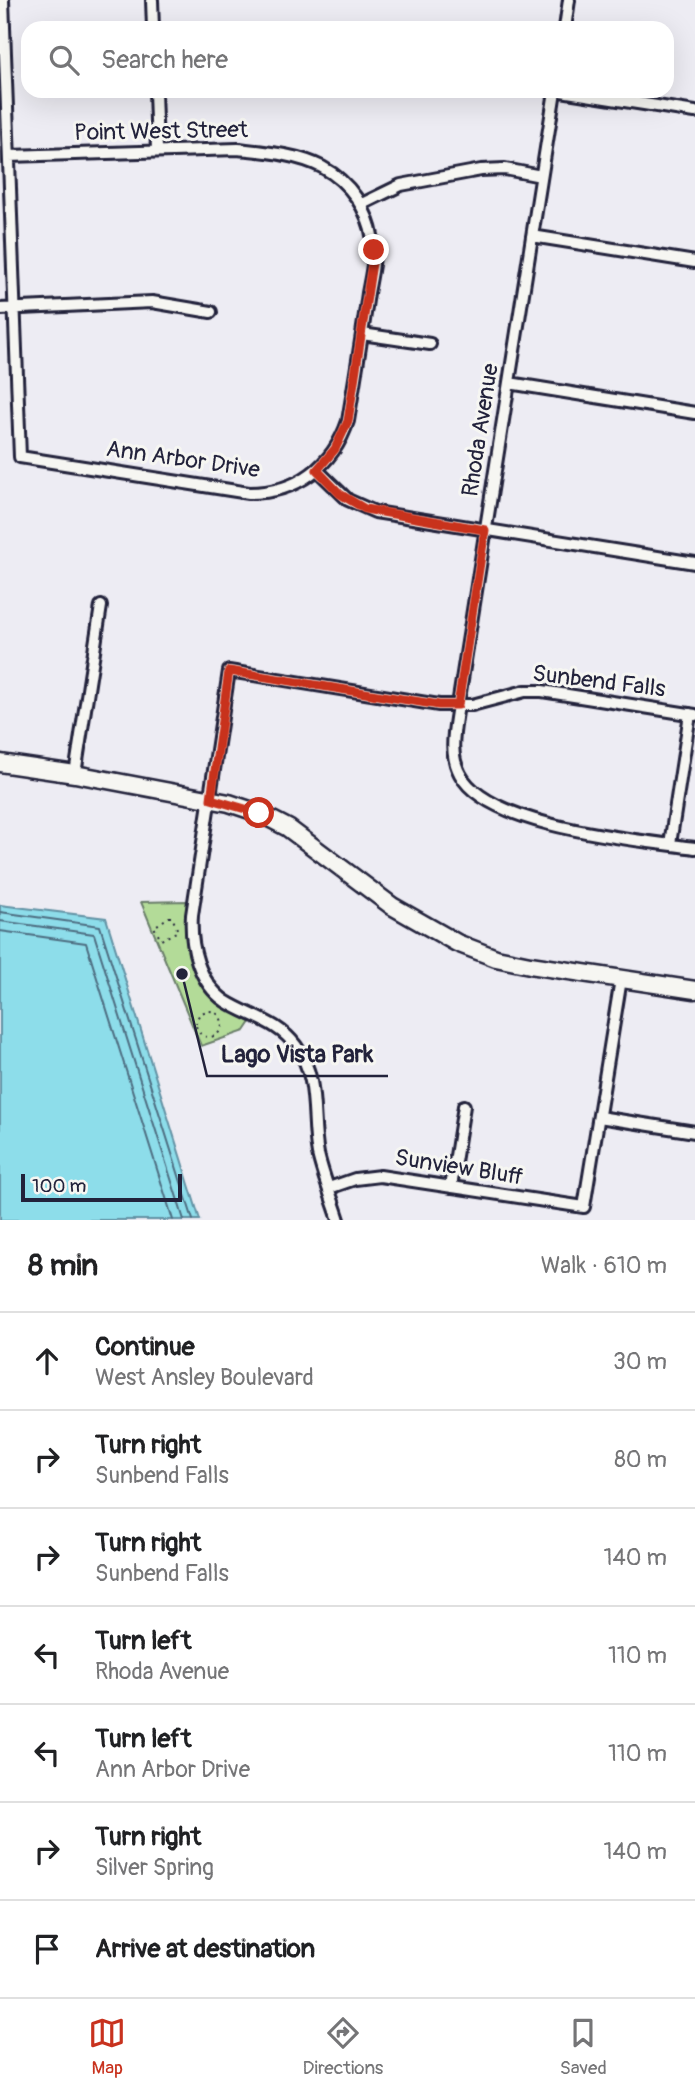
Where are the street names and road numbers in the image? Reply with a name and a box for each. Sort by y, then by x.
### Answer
street label: Point West Street [74,115,249,147]
street label: Rhoda Avenue [455,361,505,499]
street label: Ann Arbor Drive [104,434,262,484]
street label: Sunbend Falls [531,658,667,704]
street label: Sunview Bluff [393,1143,525,1191]

